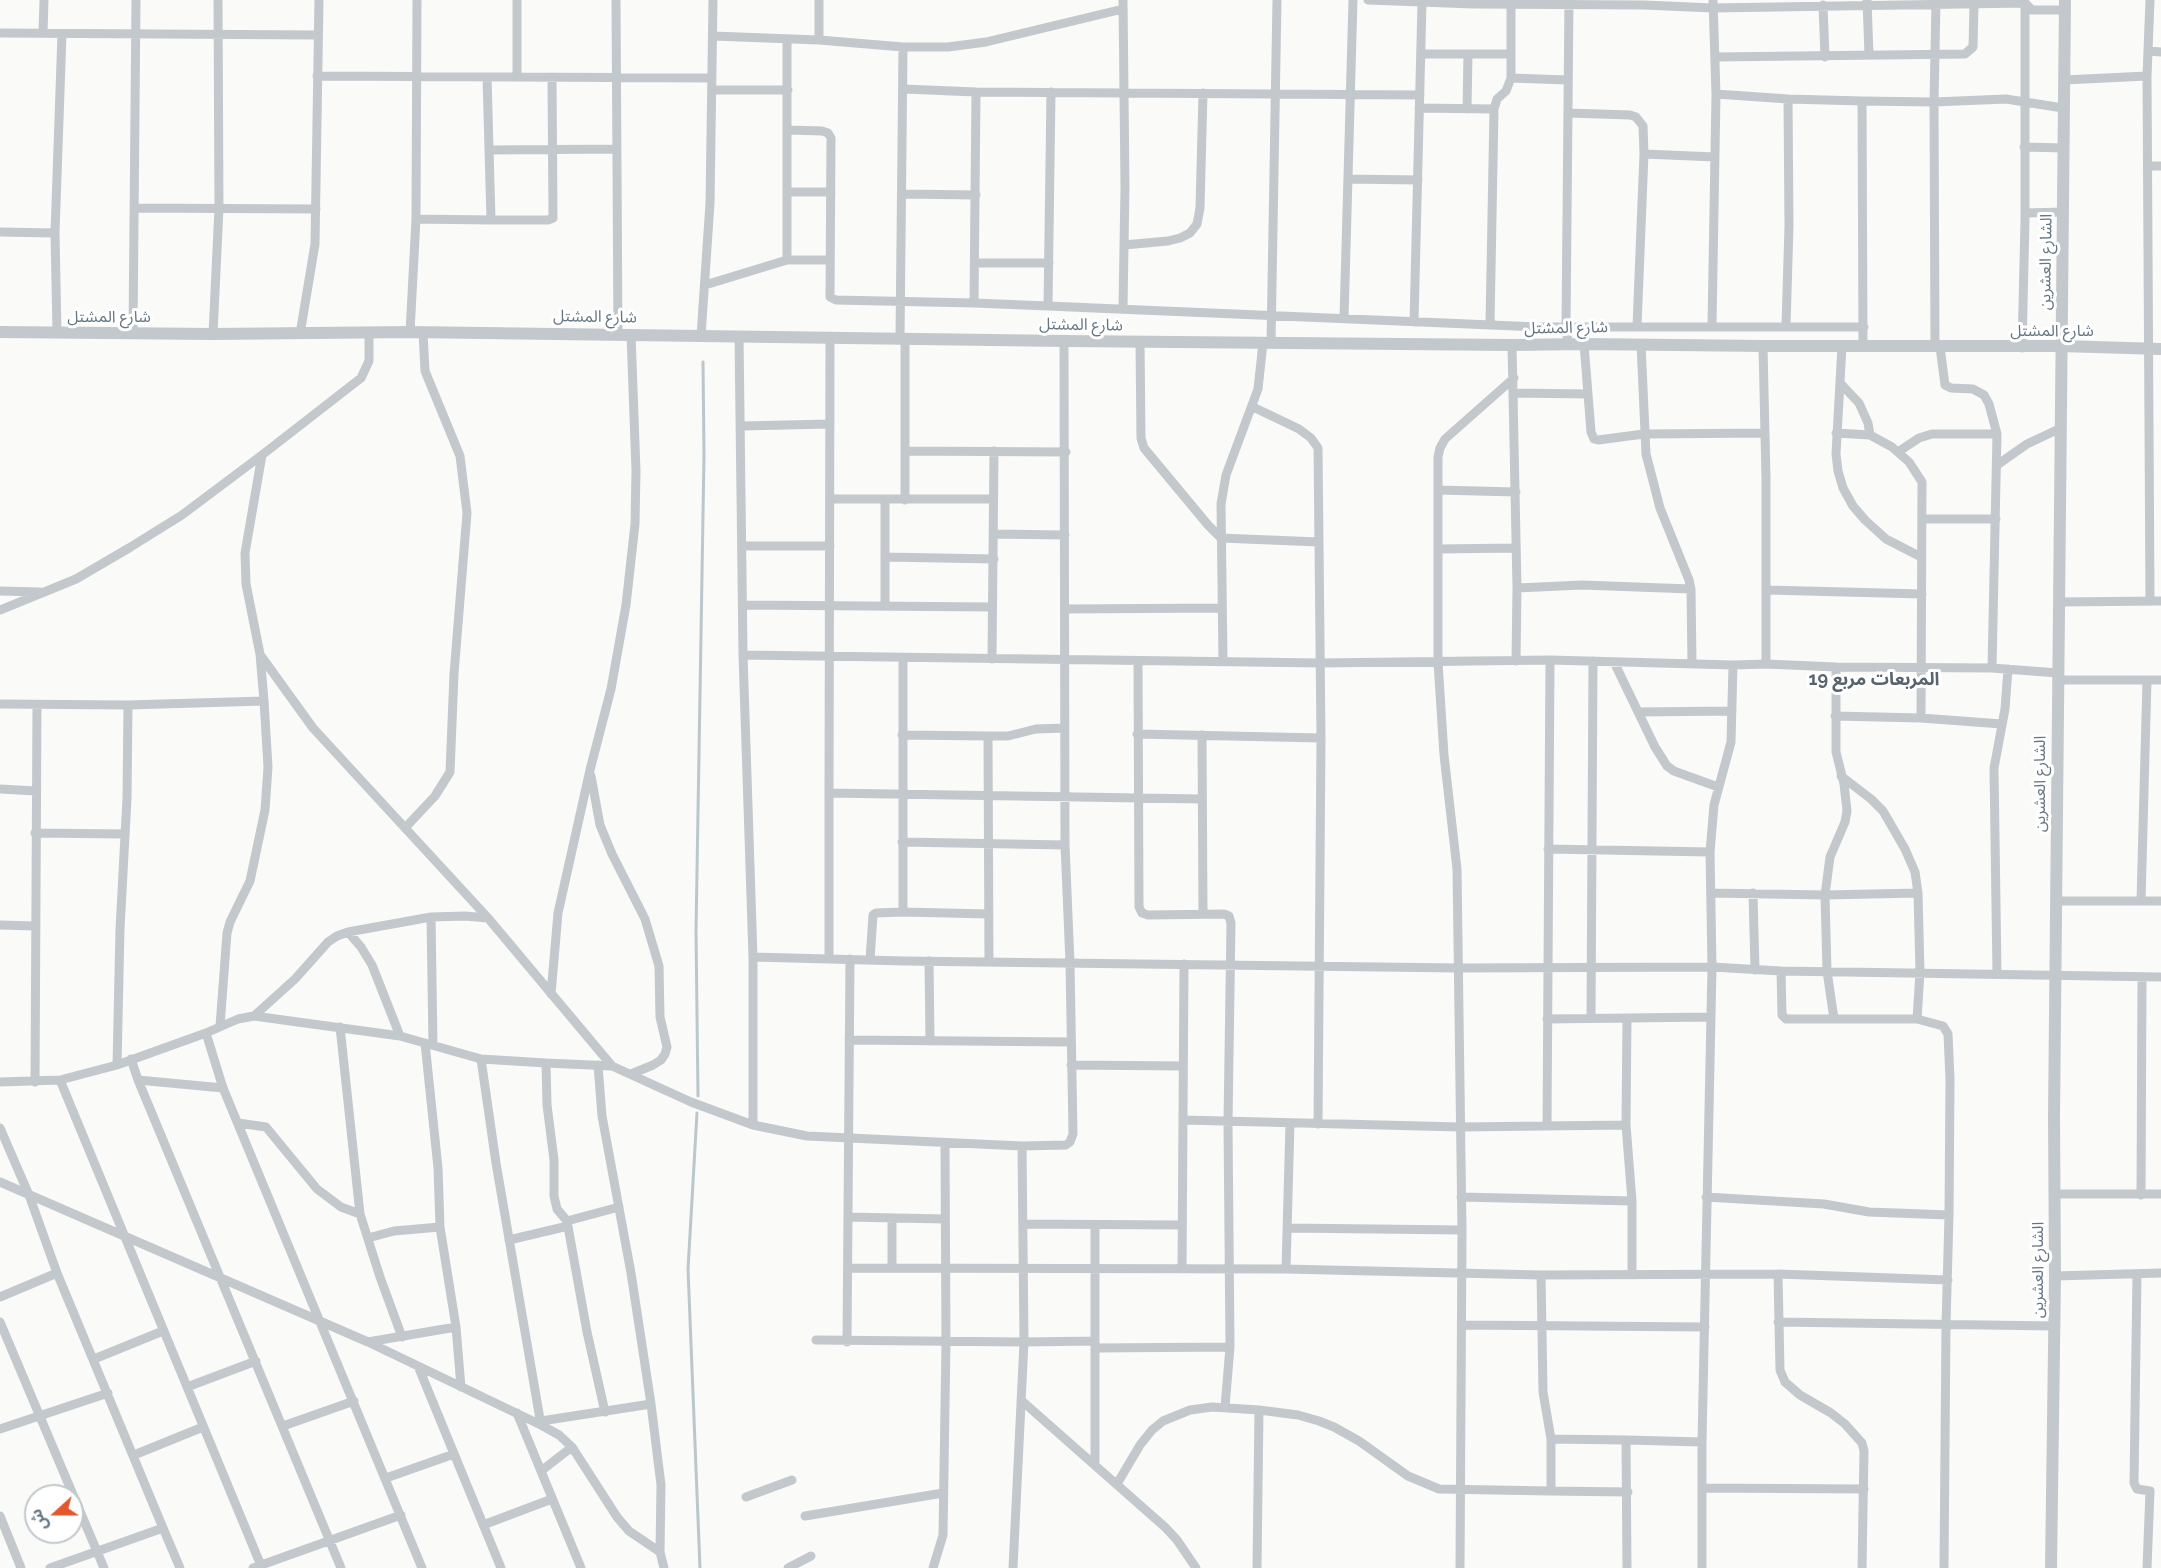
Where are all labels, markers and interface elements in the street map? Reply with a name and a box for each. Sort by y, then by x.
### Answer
street label: الشارع العشرين [2036,214,2056,310]
street label: شارع المشتل [67,307,151,327]
street label: شارع المشتل [553,307,637,327]
street label: شارع المشتل [1039,315,1123,335]
street label: شارع المشتل [1524,318,1608,338]
street label: شارع المشتل [2010,321,2094,341]
district label: المربعات مربع 19 [1809,669,1939,691]
street label: الشارع العشرين [2030,736,2050,832]
street label: الشارع العشرين [2028,1222,2048,1318]
north arrow [24,1484,84,1544]
text: ش [26,1506,51,1534]

